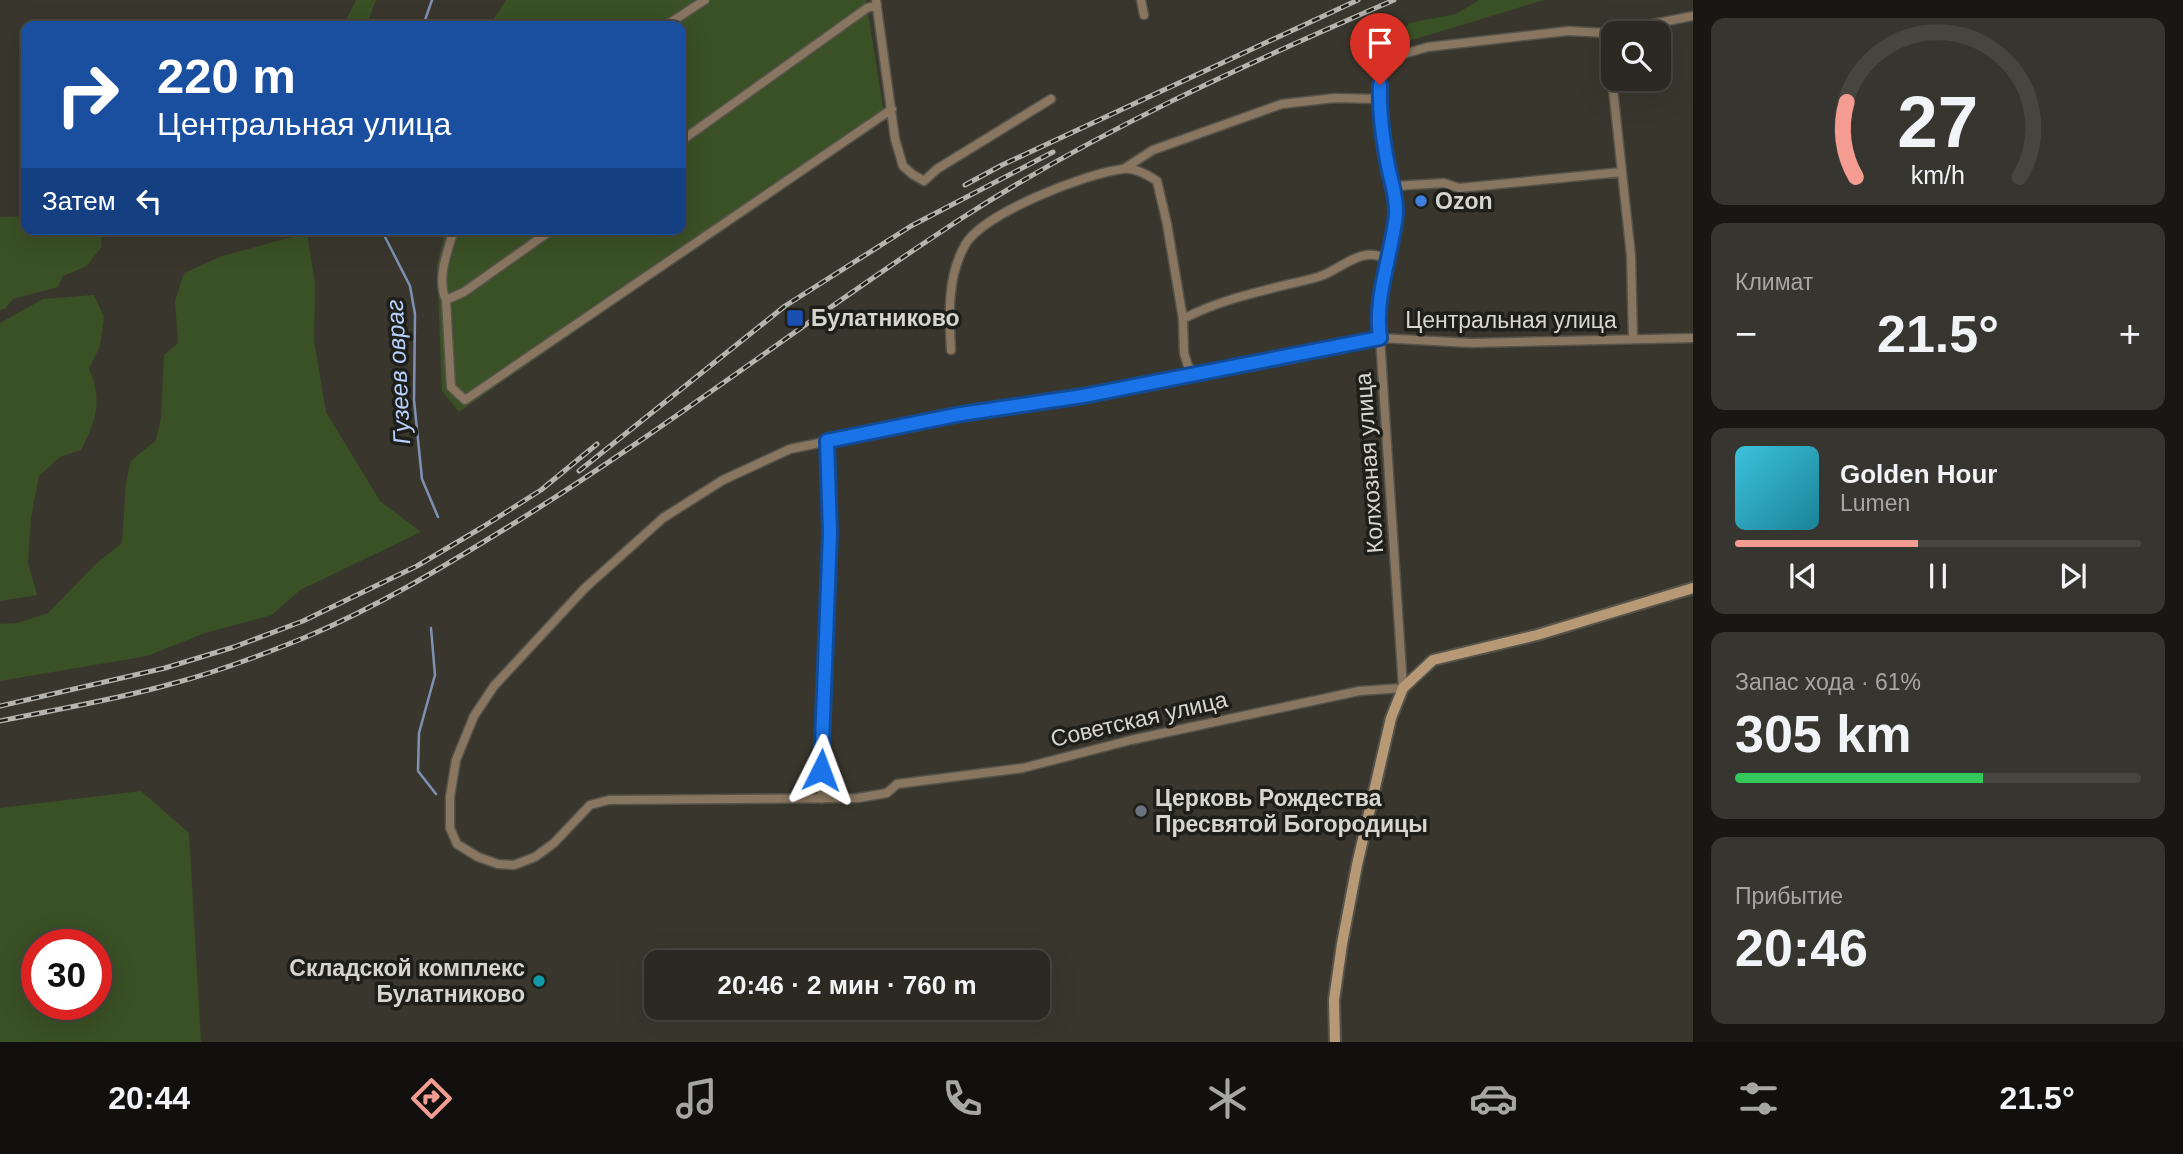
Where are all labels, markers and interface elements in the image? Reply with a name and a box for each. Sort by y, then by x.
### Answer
pin [1350,13,1410,85]
map controls [1601,21,1671,91]
button: search [1601,21,1671,91]
icon: arrive [1361,24,1399,62]
icon: right [42,49,133,140]
text: 220 m [157,49,296,103]
text: 27 [1898,82,1978,163]
text: Центральная улица [157,106,451,142]
text: km/h [1911,161,1965,189]
icon: left [130,182,168,220]
text: Затем [42,186,116,216]
place label: Ozon [1435,188,1493,214]
marker: Ozon [1413,193,1429,209]
text: Климат [1735,269,1813,295]
water label: Гузеев овраг [381,299,415,445]
place label: Булатниково [811,305,960,331]
text: 21.5° [1877,305,1999,363]
street label: Центральная улица [1405,307,1617,333]
marker: Булатниково [785,308,805,328]
text: − [1735,313,1757,355]
text: + [2119,313,2141,355]
street label: Колхозная улица [1350,372,1388,554]
text: Golden Hour [1840,459,1997,489]
text: Lumen [1840,490,1910,516]
icon: previous [1784,557,1822,595]
icon: pause [1919,557,1957,595]
icon: next [2054,557,2092,595]
text: Запас хода · 61% [1735,669,1921,695]
street label: Советская улица [1048,686,1230,752]
text: 305 km [1735,705,1911,763]
position arrow [784,733,858,807]
place label: Церковь Рождества Пресвятой Богородицы [1155,785,1428,837]
marker: Церковь Рождества Пресвятой Богородицы [1133,803,1149,819]
text: Прибытие [1735,883,1843,909]
text: 20:46 [1735,919,1868,977]
speed limit sign: 30 [21,929,112,1020]
place label: Складской комплекс Булатниково [289,955,525,1007]
text: 20:46 · 2 мин · 760 m [717,970,977,1000]
marker: Складской комплекс Булатниково [531,973,547,989]
icon: directions [407,1074,456,1123]
icon: music [672,1074,721,1123]
icon: phone [938,1074,987,1123]
icon: climate [1203,1074,1252,1123]
icon: car [1469,1074,1518,1123]
icon: filters [1734,1074,1783,1123]
text: 20:44 [108,1080,190,1116]
text: 21.5° [2000,1080,2075,1116]

